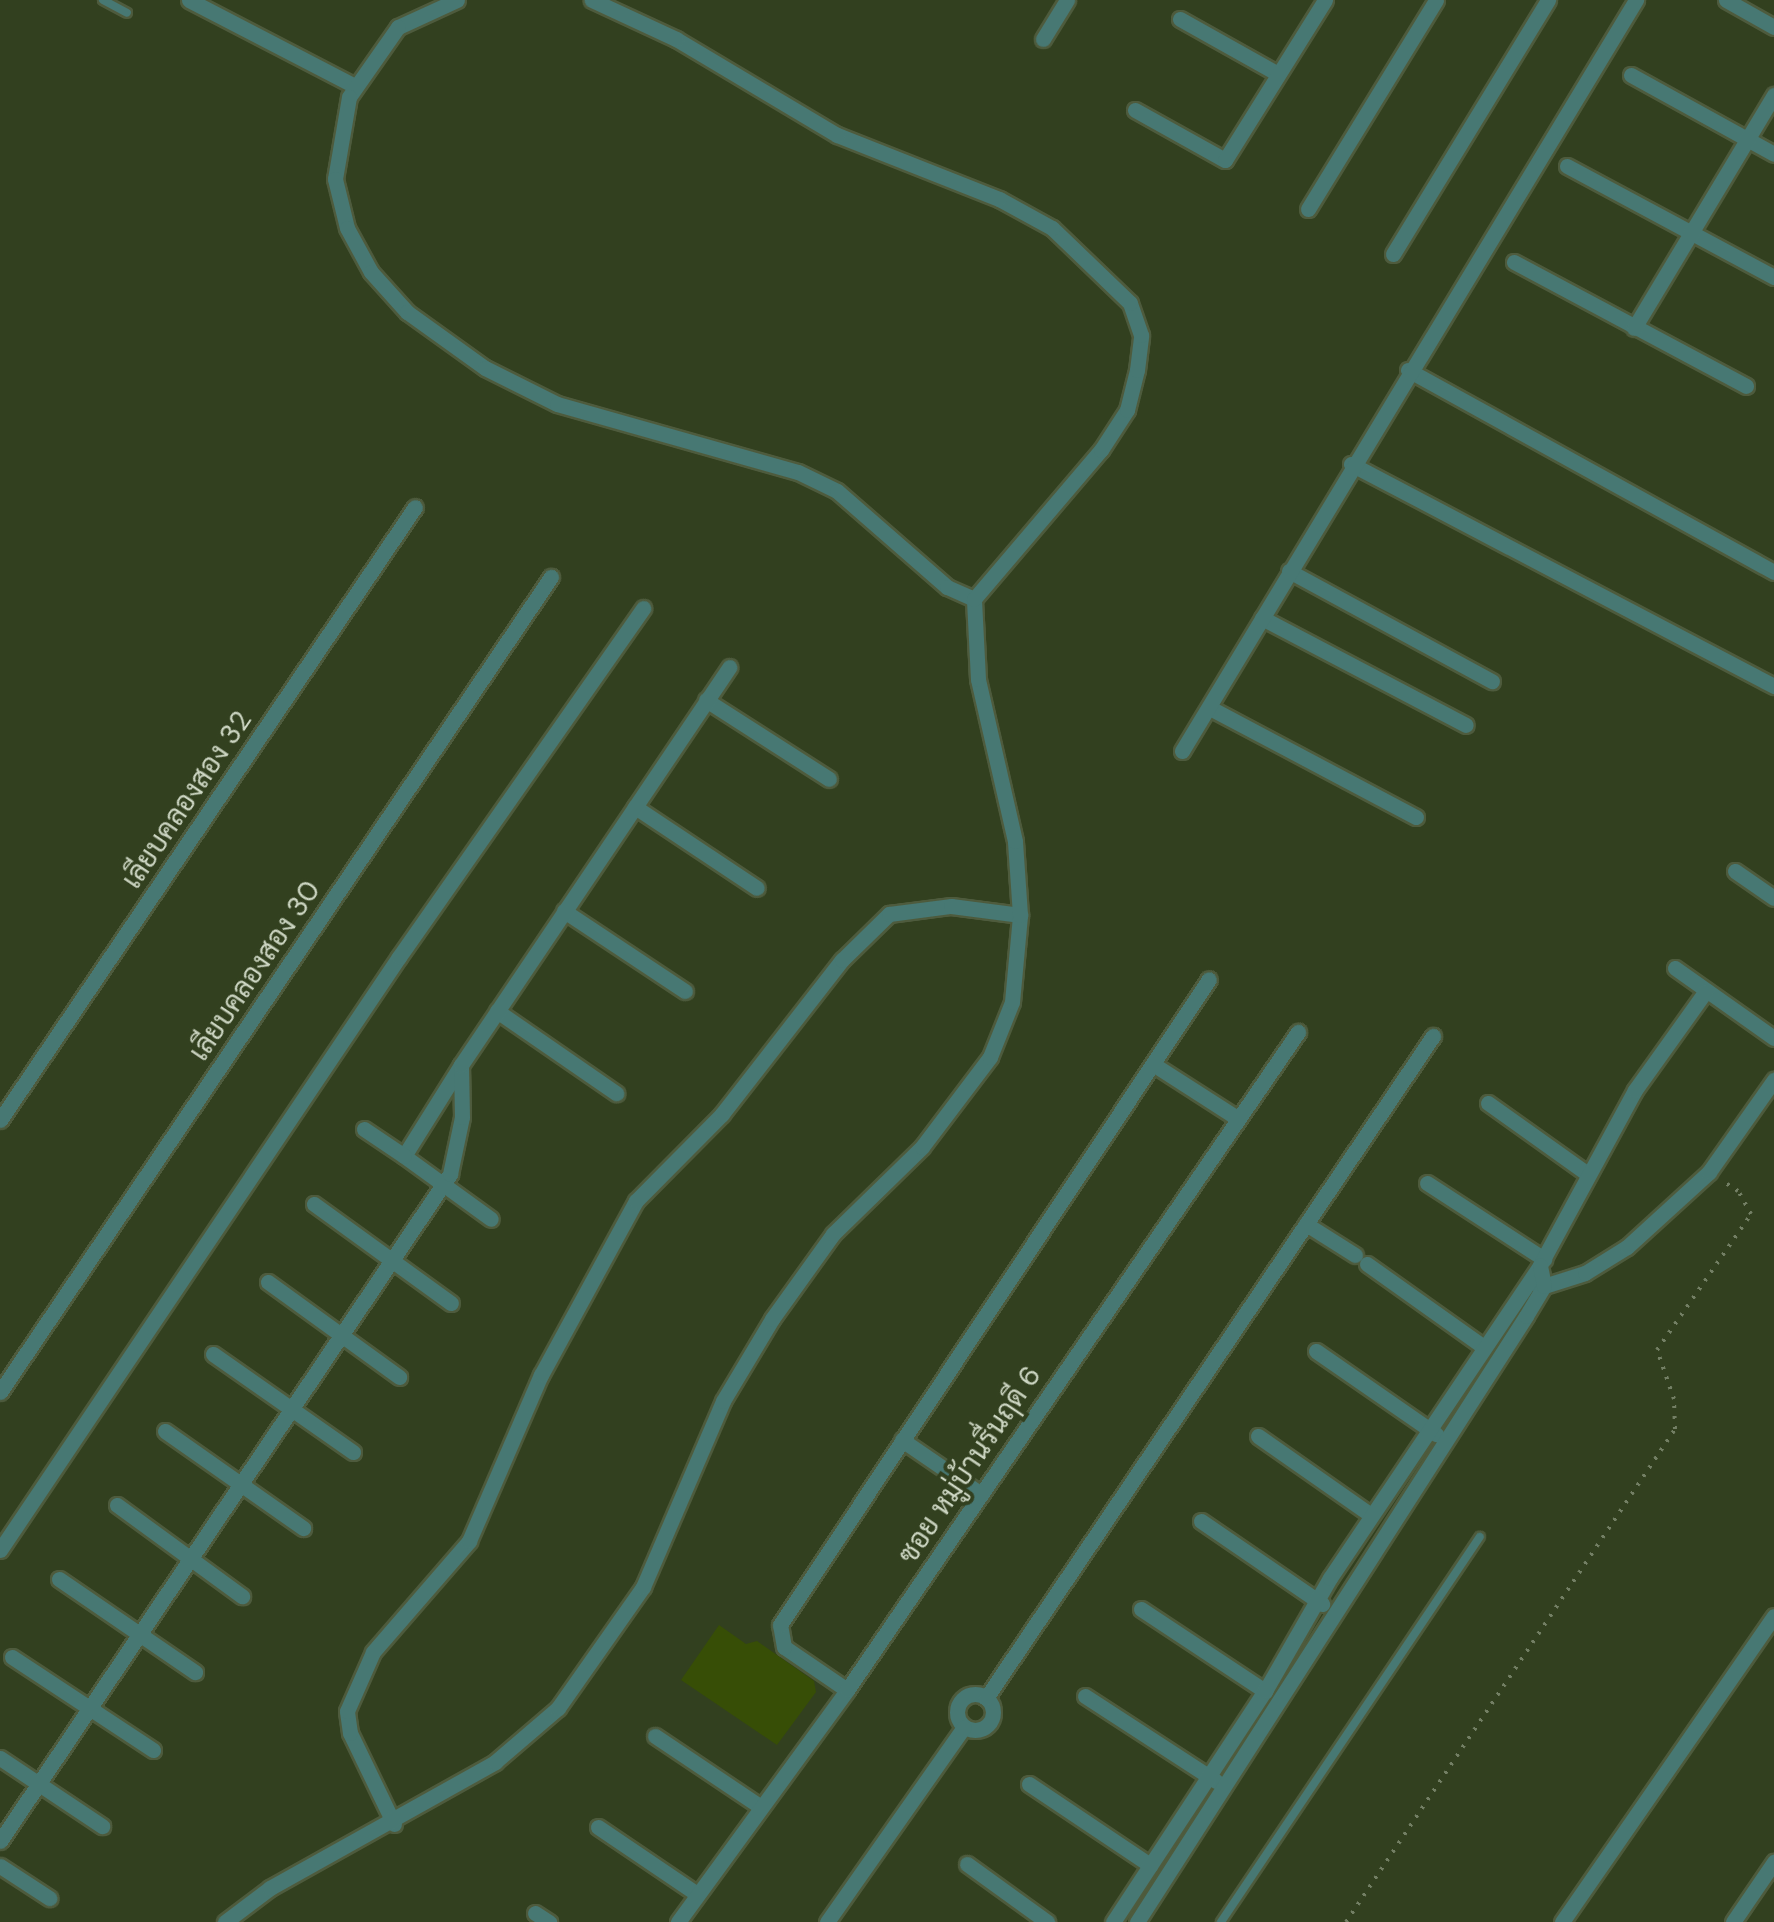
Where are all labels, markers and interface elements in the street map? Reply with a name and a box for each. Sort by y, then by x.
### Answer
street label: เลียบคลองสอง 32 [115,705,259,895]
street label: เลียบคลองสอง 30 [182,875,328,1067]
street label: ซอย หมู่บ้านรื่นฤดี 6 [892,1360,1048,1570]

